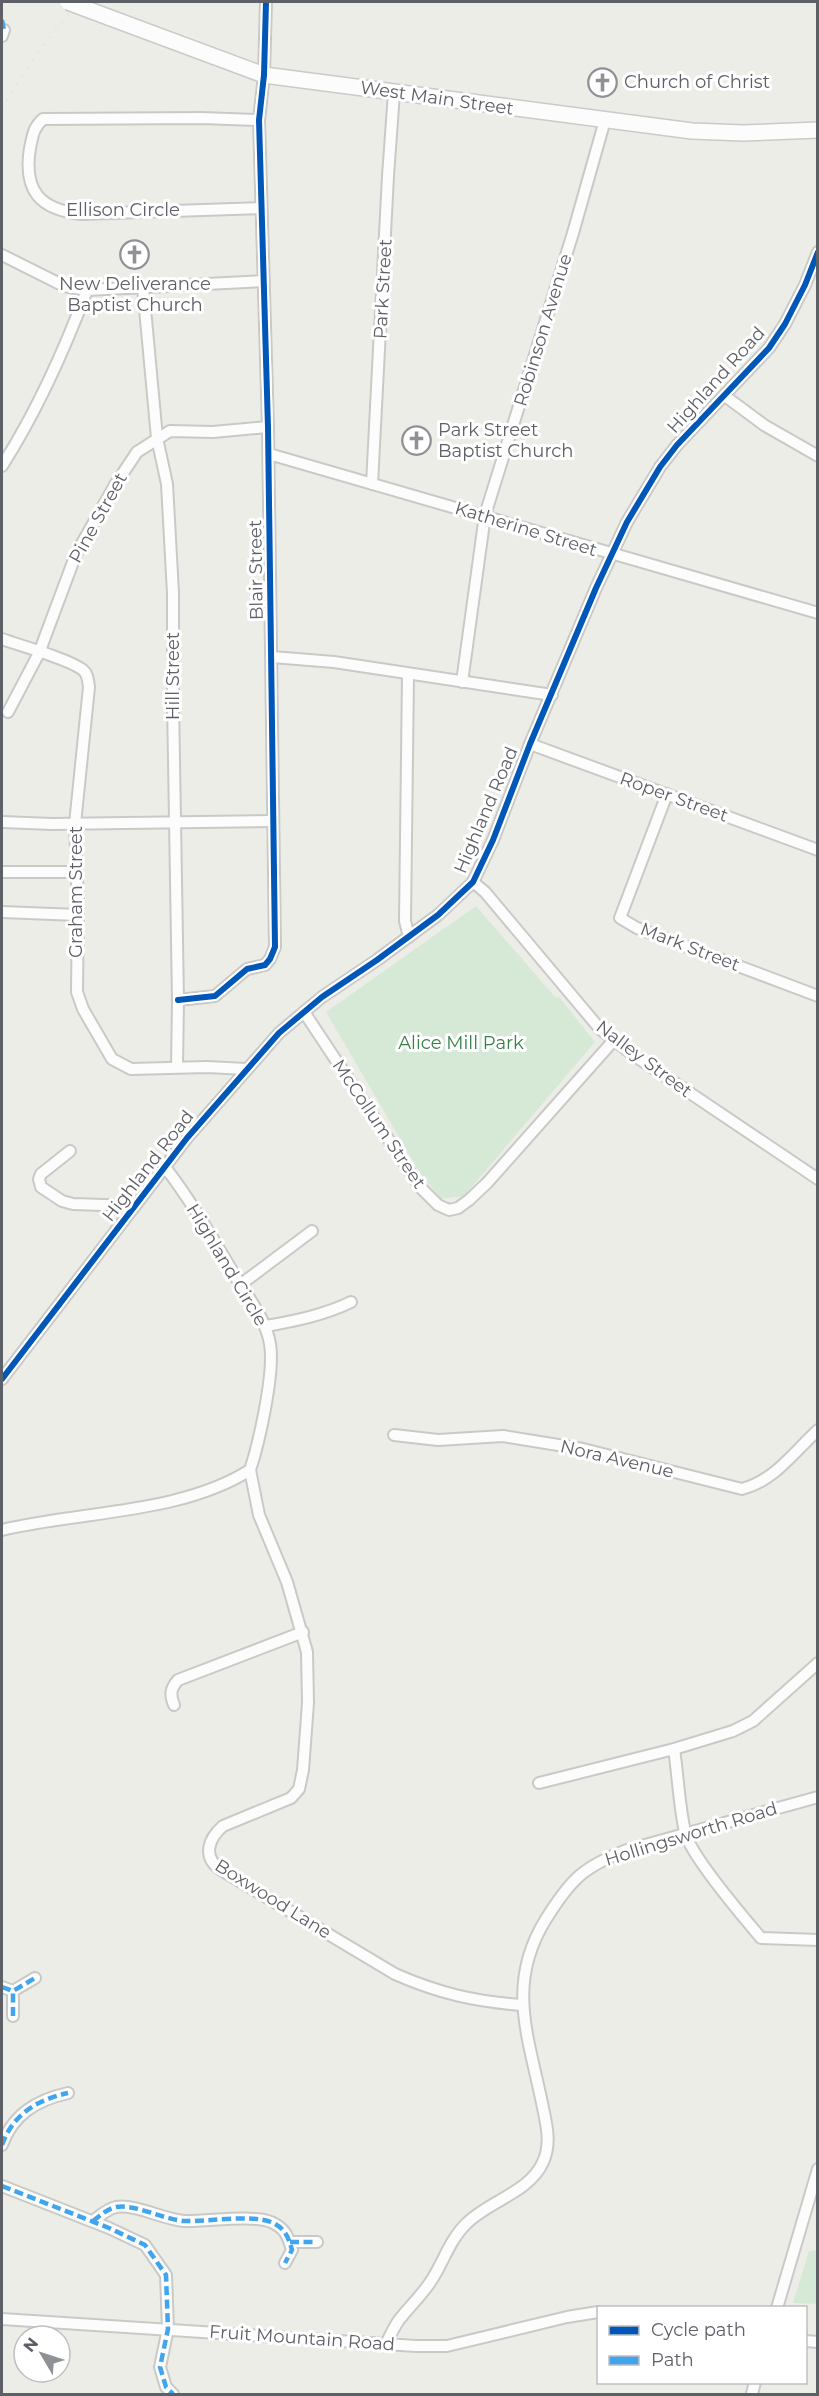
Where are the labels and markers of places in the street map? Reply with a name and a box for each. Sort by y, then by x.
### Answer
church icon: Church of Christ [587,66,619,98]
place label: Church of Christ [624,71,770,93]
church icon: New Deliverance Baptist Church [119,239,151,271]
place label: New Deliverance Baptist Church [59,273,211,316]
place label: Park Street Baptist Church [438,419,574,462]
church icon: Park Street Baptist Church [401,424,433,456]

